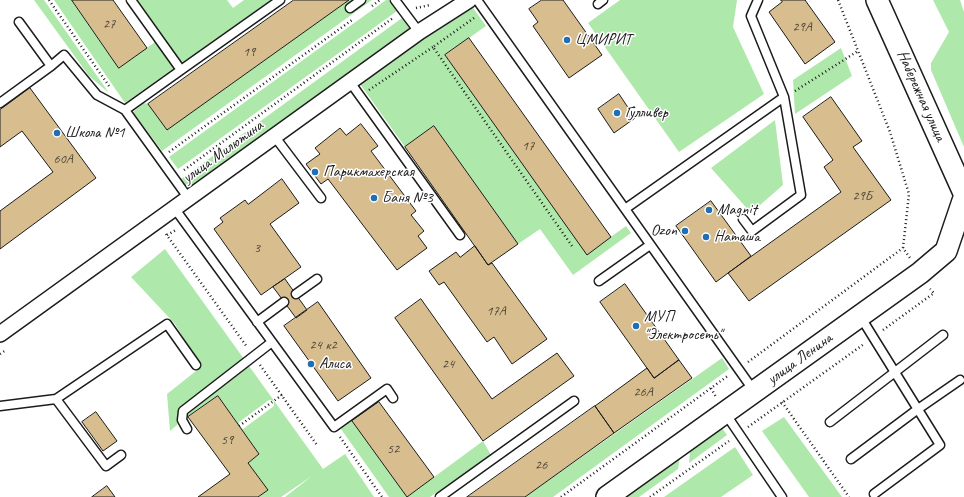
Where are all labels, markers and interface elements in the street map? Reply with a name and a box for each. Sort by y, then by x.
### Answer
house number: 27 [103,16,115,32]
house number: 29А [792,19,812,35]
place label: ЦМИРИТ [575,30,632,50]
marker: ЦМИРИТ [562,35,572,45]
house number: 19 [243,44,255,60]
street label: Набережная улица [892,47,950,145]
place label: Гулливер [625,103,668,123]
marker: Гулливер [612,108,622,118]
street label: улица Милютина [179,116,267,188]
place label: Школа №1 [65,123,125,143]
marker: Школа №1 [52,128,62,138]
house number: 17 [522,138,534,154]
house number: 60А [53,151,73,167]
place label: Парикмахерская [323,162,414,182]
marker: Парикмахерская [310,167,320,177]
place label: Баня №3 [382,188,433,208]
house number: 29Б [852,188,872,204]
marker: Баня №3 [369,193,379,203]
place label: Magnit [717,200,757,220]
marker: Magnit [704,205,714,215]
place label: Ozon [651,221,677,241]
marker: Ozon [680,226,690,236]
place label: Наташа [714,227,760,247]
marker: Наташа [701,232,711,242]
house number: 3 [254,240,260,256]
house number: 17А [486,303,506,319]
place label: МУП "Электросеть" [644,307,722,345]
marker: МУП "Электросеть" [631,321,641,331]
street label: улица Ленина [764,329,836,389]
house number: 24 к2 [309,337,337,353]
place label: Алиса [319,354,351,374]
house number: 24 [442,356,454,372]
marker: Алиса [306,359,316,369]
house number: 26А [633,384,653,400]
house number: 59 [221,432,233,448]
house number: 52 [387,441,399,457]
house number: 26 [535,457,547,473]

